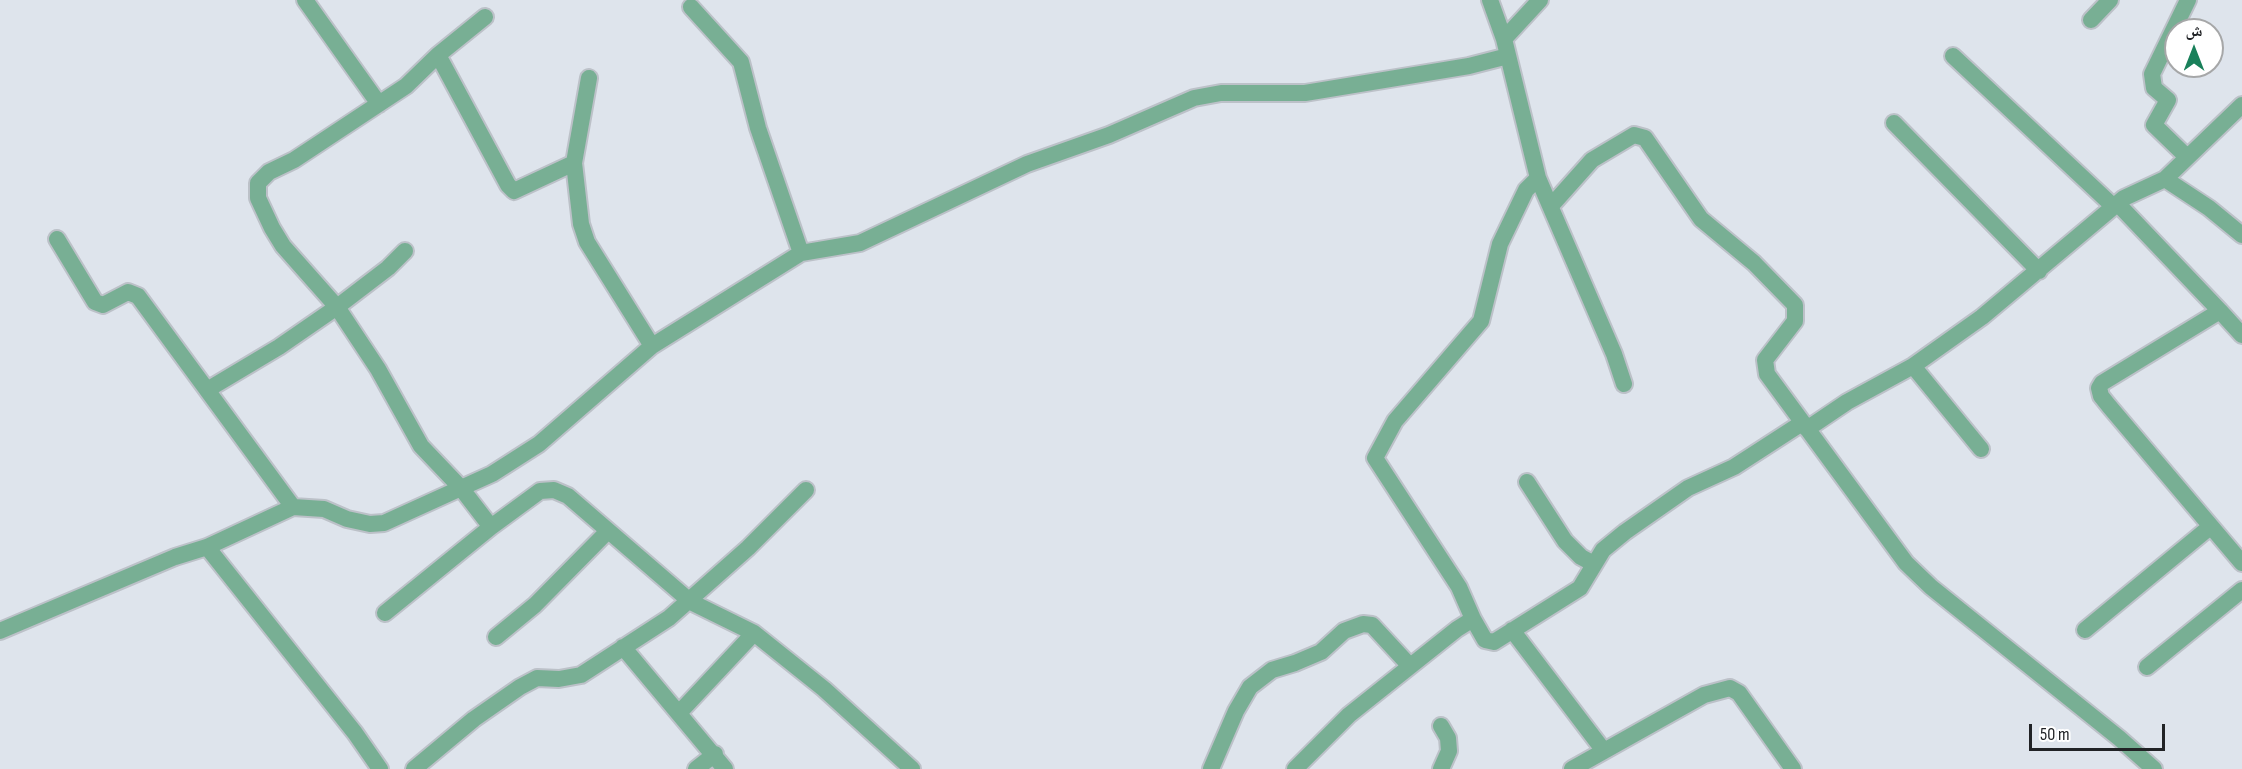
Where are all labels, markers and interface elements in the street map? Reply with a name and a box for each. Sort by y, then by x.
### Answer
north arrow [2164,18,2224,78]
text: ش [2186,22,2202,41]
scale bar [2032,712,2168,750]
text: 50 m [2040,724,2070,745]

